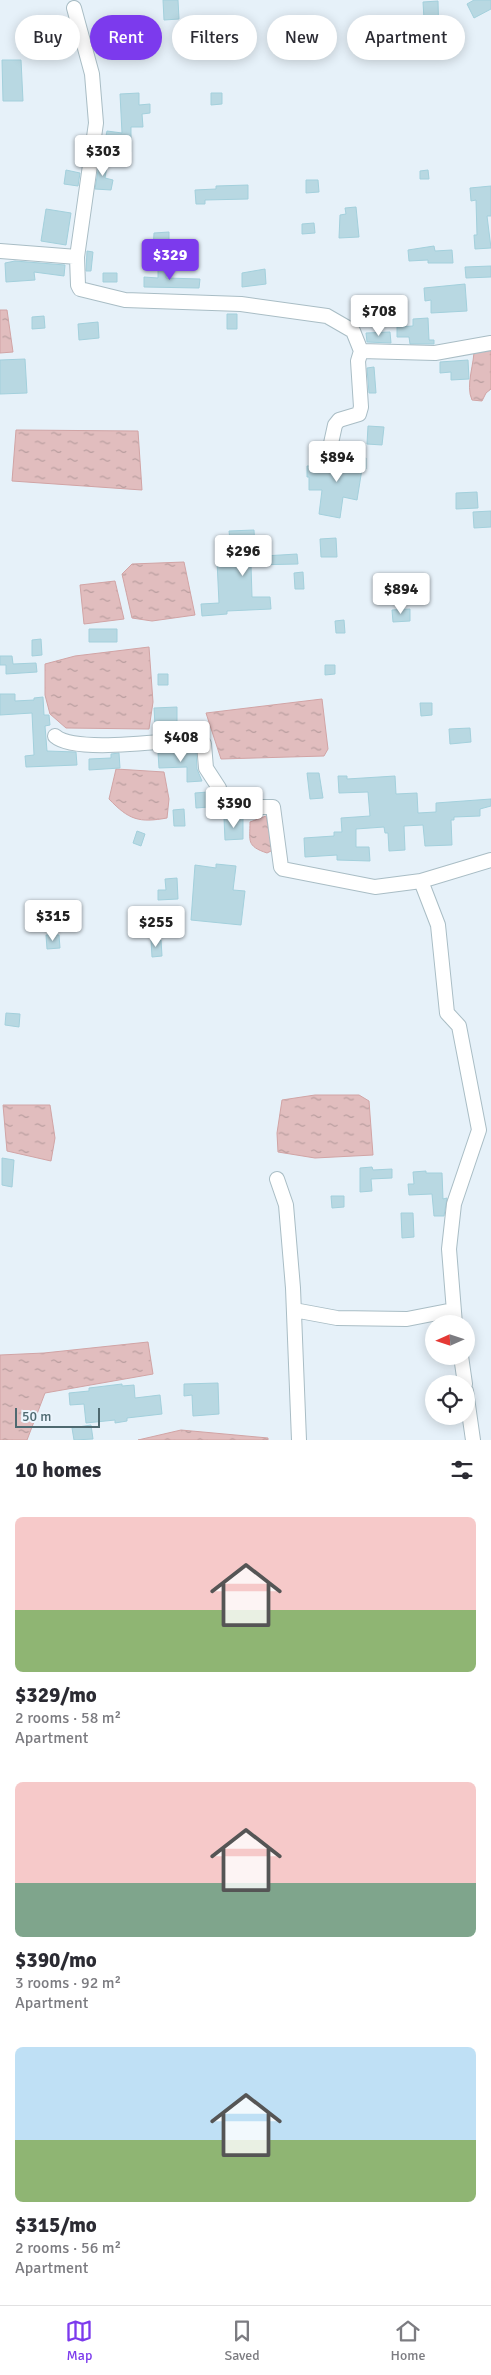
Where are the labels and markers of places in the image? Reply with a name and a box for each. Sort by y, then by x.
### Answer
pin: $303 [73,134,133,177]
pin: $329 [140,238,200,281]
pin: $708 [349,294,409,337]
pin: $894 [307,440,367,483]
pin: $296 [213,534,273,577]
pin: $894 [371,572,431,615]
pin: $408 [151,720,211,763]
pin: $390 [204,786,264,829]
pin: $315 [23,900,83,942]
pin: $255 [126,906,186,948]

